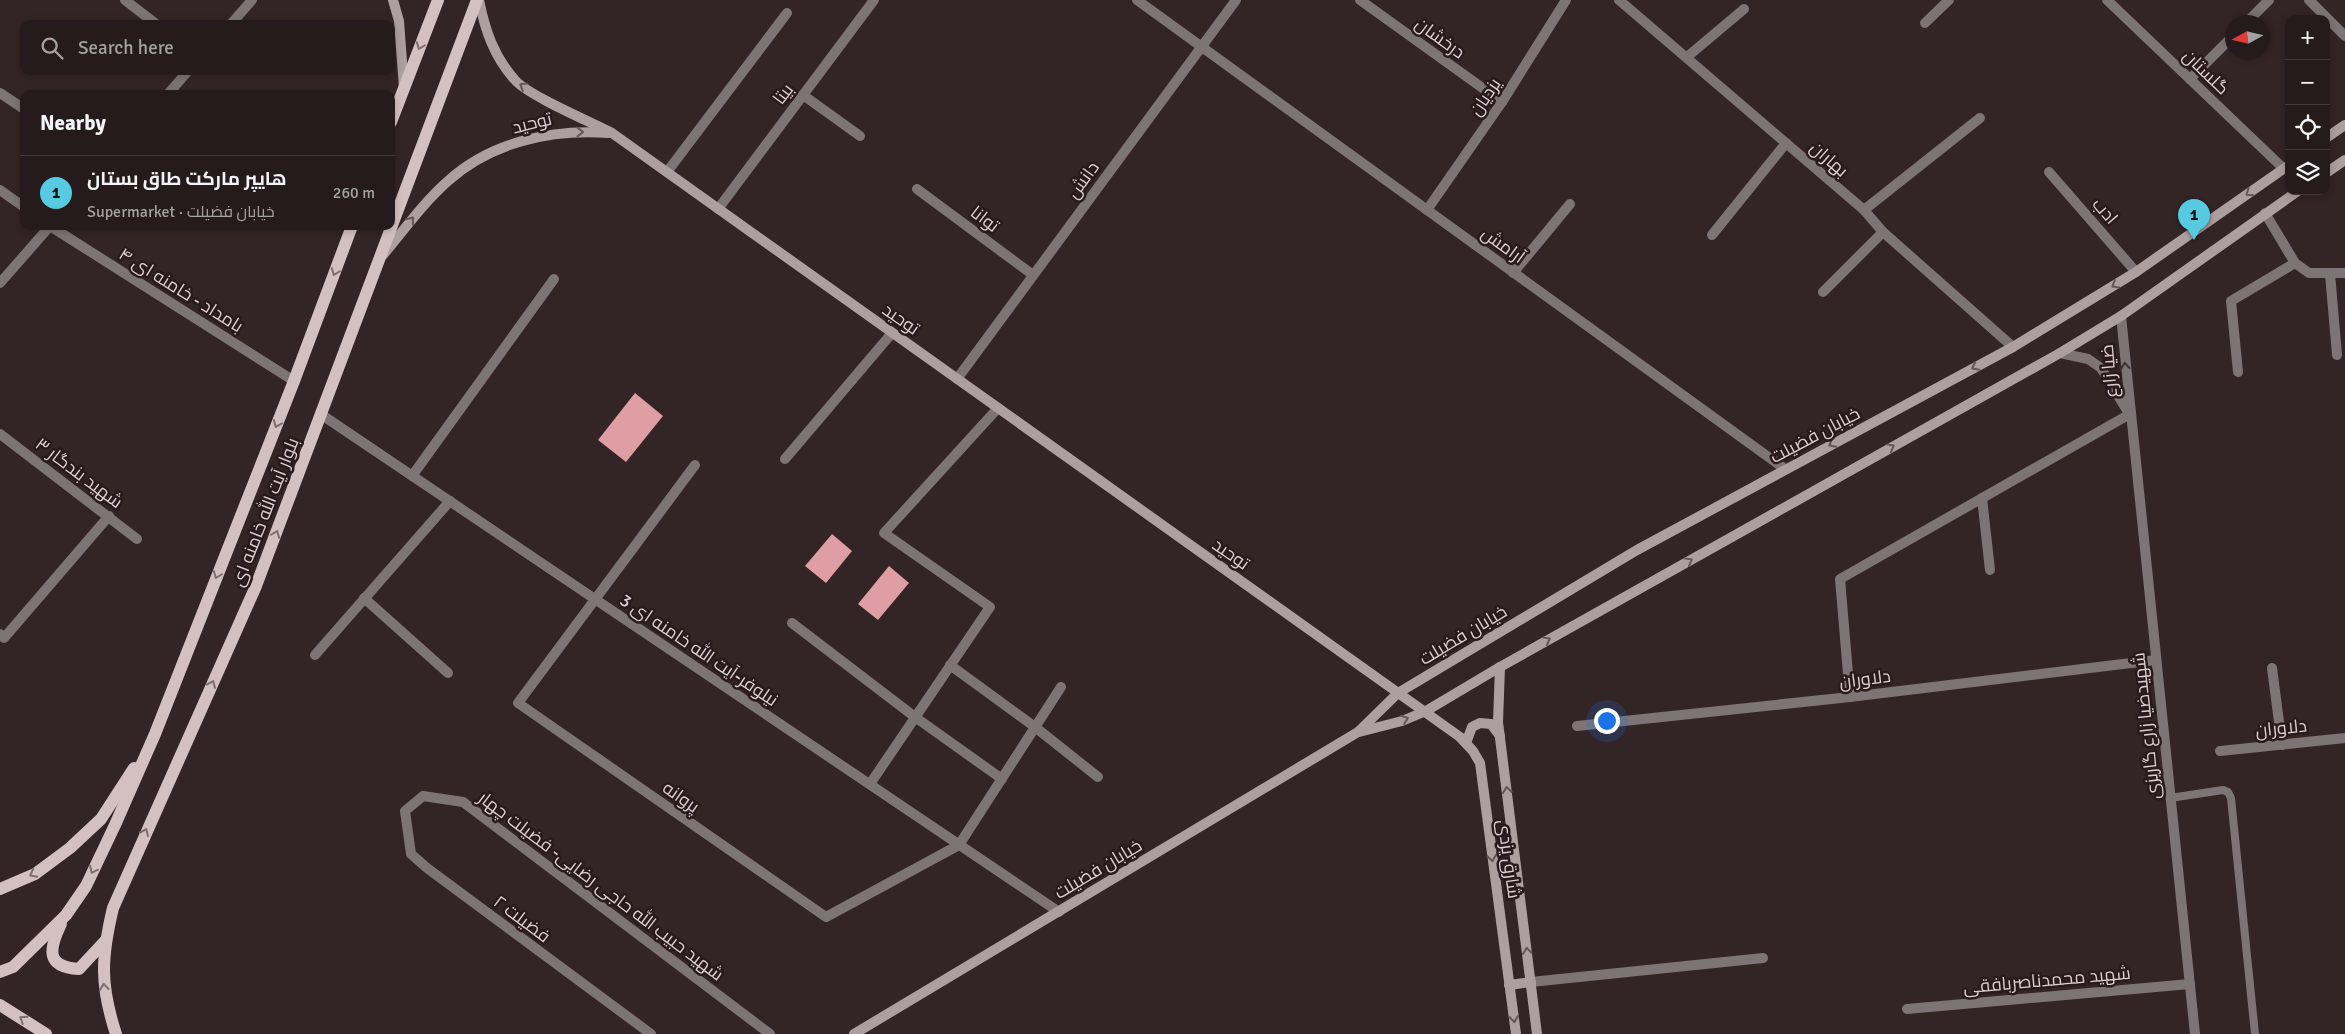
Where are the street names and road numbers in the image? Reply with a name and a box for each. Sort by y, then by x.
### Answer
street label: درخشان [1411,13,1469,63]
street label: گلستان [2178,45,2234,99]
street label: یزدیان [1464,74,1506,120]
street label: بیتا [768,79,798,109]
street label: توحید [510,107,554,139]
street label: بهاران [1805,136,1853,182]
street label: دانش [1062,157,1104,203]
street label: ادب [2088,193,2122,229]
street label: توانا [966,201,1004,237]
street label: آرامش [1477,222,1529,268]
street label: بامداد - خامنه ای ۴ [115,243,247,337]
street label: توحید [878,298,924,340]
street label: ضیا زارع [2096,343,2123,399]
street label: خیابان فضیلت [1766,402,1864,468]
street label: شهید بندگار ۳ [31,433,127,513]
street label: بلوار آیت الله خامنه ای [226,434,304,590]
street label: توحید [1208,533,1254,575]
street label: نیلوفر-آیت الله خامنه ای 3 [616,588,783,711]
street label: خیابان فضیلت [1415,600,1511,670]
street label: شهیدضیا زارع گاریزی [2127,651,2166,801]
street label: دلاوران [1838,665,1892,693]
street label: دلاوران [2254,714,2308,742]
street label: پروانه [658,776,704,818]
street label: شهید حبیب الله حاجی رضایی- فضیلت چهار [473,785,729,986]
street label: شارق یزدی [1492,818,1525,900]
street label: خیابان فضیلت [1050,834,1146,904]
street label: فضیلت ۲ [489,891,555,947]
street label: شهید محمدناصربافقی [1962,962,2132,998]

